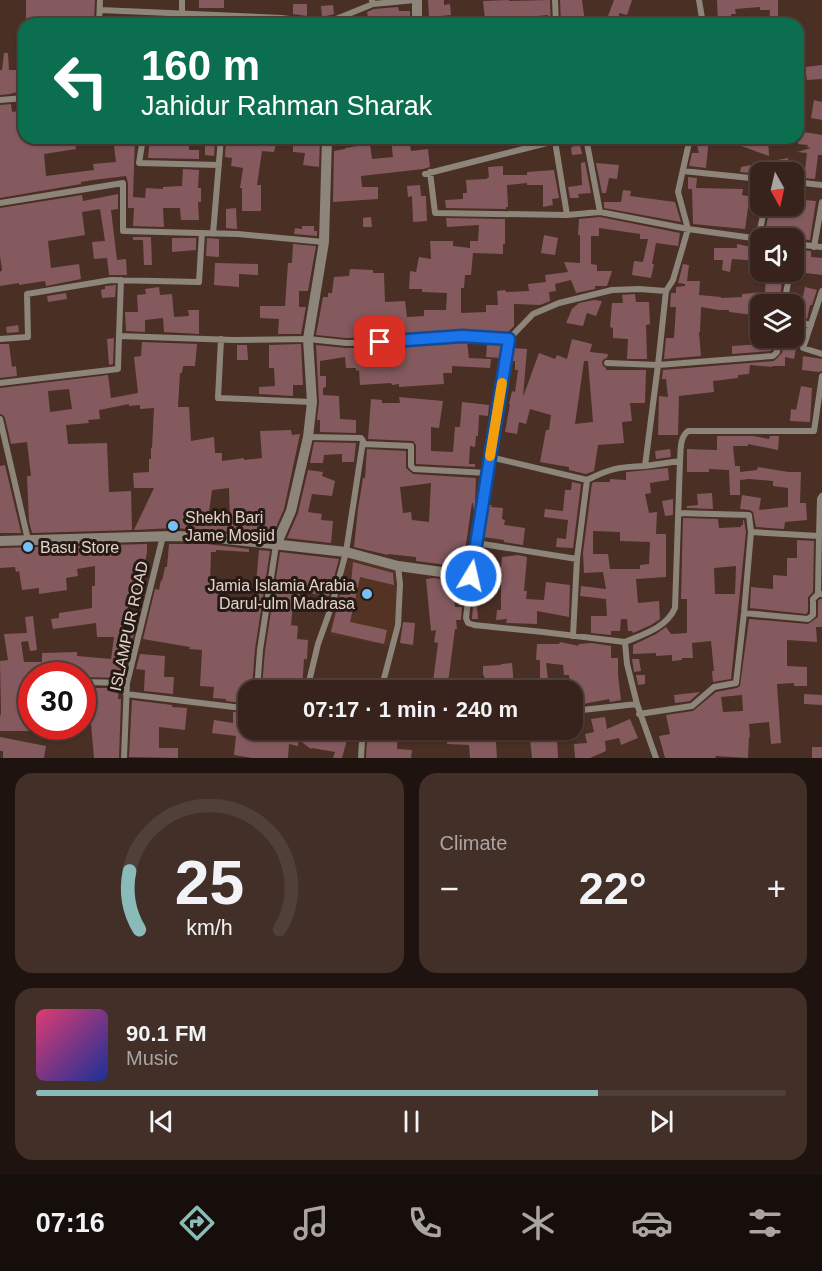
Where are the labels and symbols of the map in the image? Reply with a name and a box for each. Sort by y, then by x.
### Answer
north arrow [750,162,804,216]
pin [354,316,405,367]
place label: Shekh Bari Jame Mosjid [185,509,275,544]
marker: Shekh Bari Jame Mosjid [166,519,180,533]
place label: Basu Store [40,539,119,556]
marker: Basu Store [21,540,35,554]
position arrow [439,544,503,608]
street label: ISLAMPUR ROAD [107,559,151,693]
place label: Jamia Islamia Arabia Darul-ulm Madrasa [207,577,355,612]
marker: Jamia Islamia Arabia Darul-ulm Madrasa [360,587,374,601]
speed limit sign: 30 [18,662,96,740]

